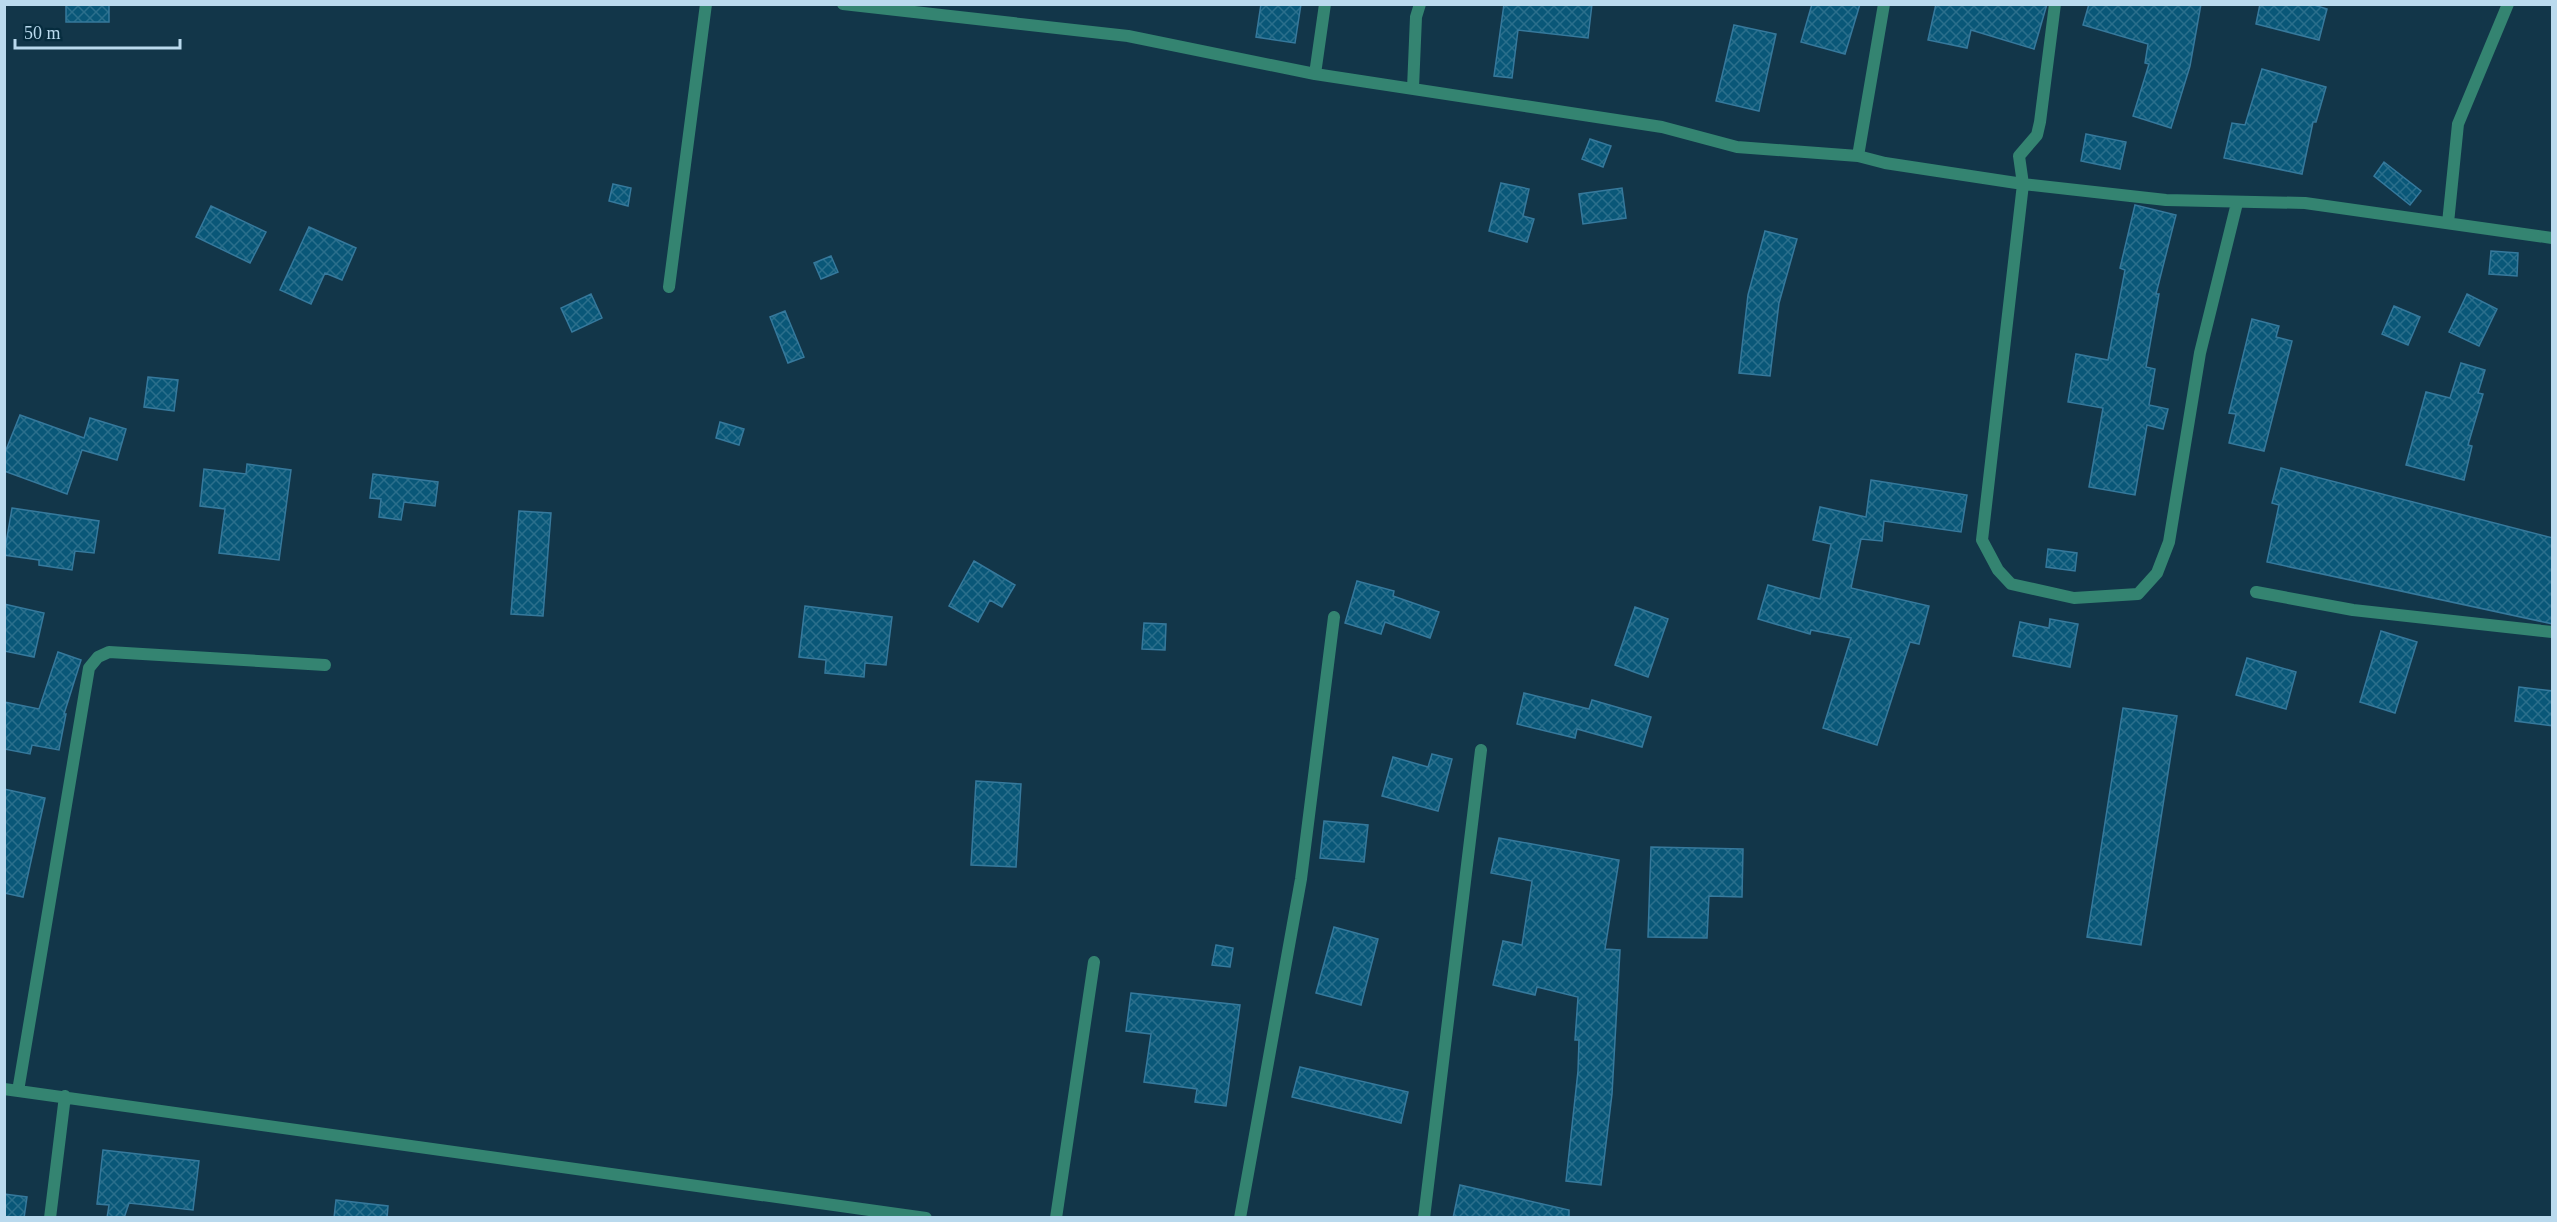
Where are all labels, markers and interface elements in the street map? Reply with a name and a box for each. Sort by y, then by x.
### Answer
scale bar [15,12,180,50]
text: 50 m [24,23,61,43]

